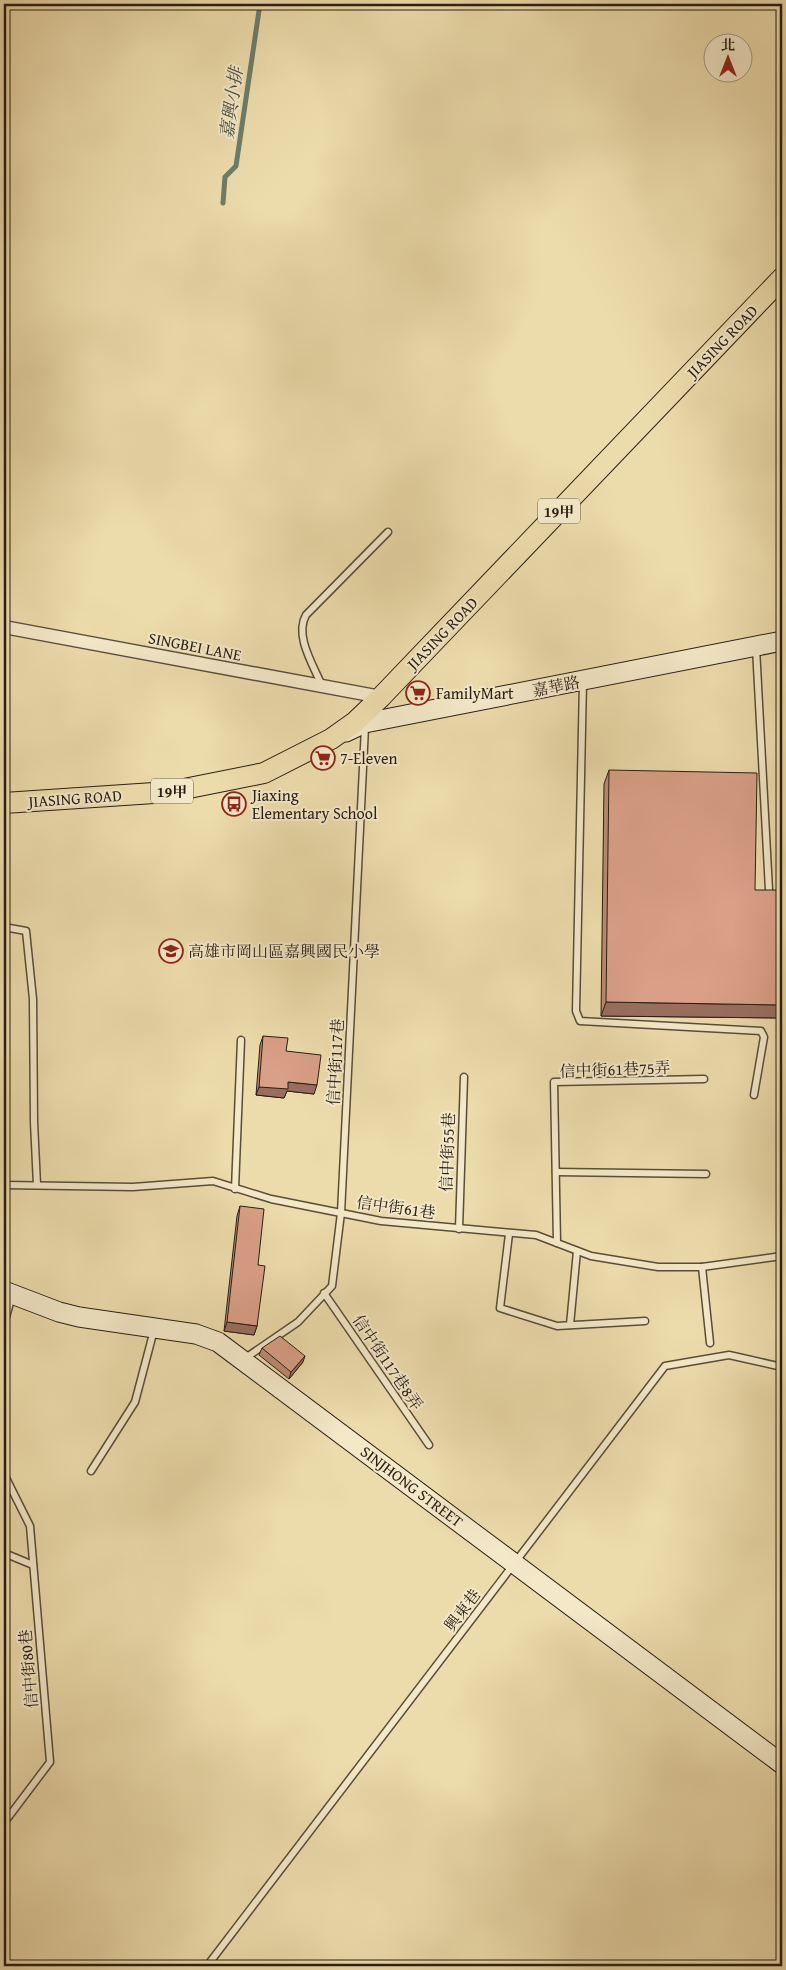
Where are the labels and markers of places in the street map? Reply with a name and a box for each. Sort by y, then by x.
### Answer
supermarket icon: FamilyMart [405,680,431,706]
place label: FamilyMart [436,681,514,705]
supermarket icon: 7-Eleven [310,745,336,771]
place label: 7-Eleven [340,746,397,770]
place label: Jiaxing Elementary School [250,783,378,825]
bus stop icon: Jiaxing Elementary School [221,791,247,817]
school or university icon: 高雄市岡山區嘉興國民小學 [158,938,184,964]
place label: 高雄市岡山區嘉興國民小學 [188,939,380,963]

